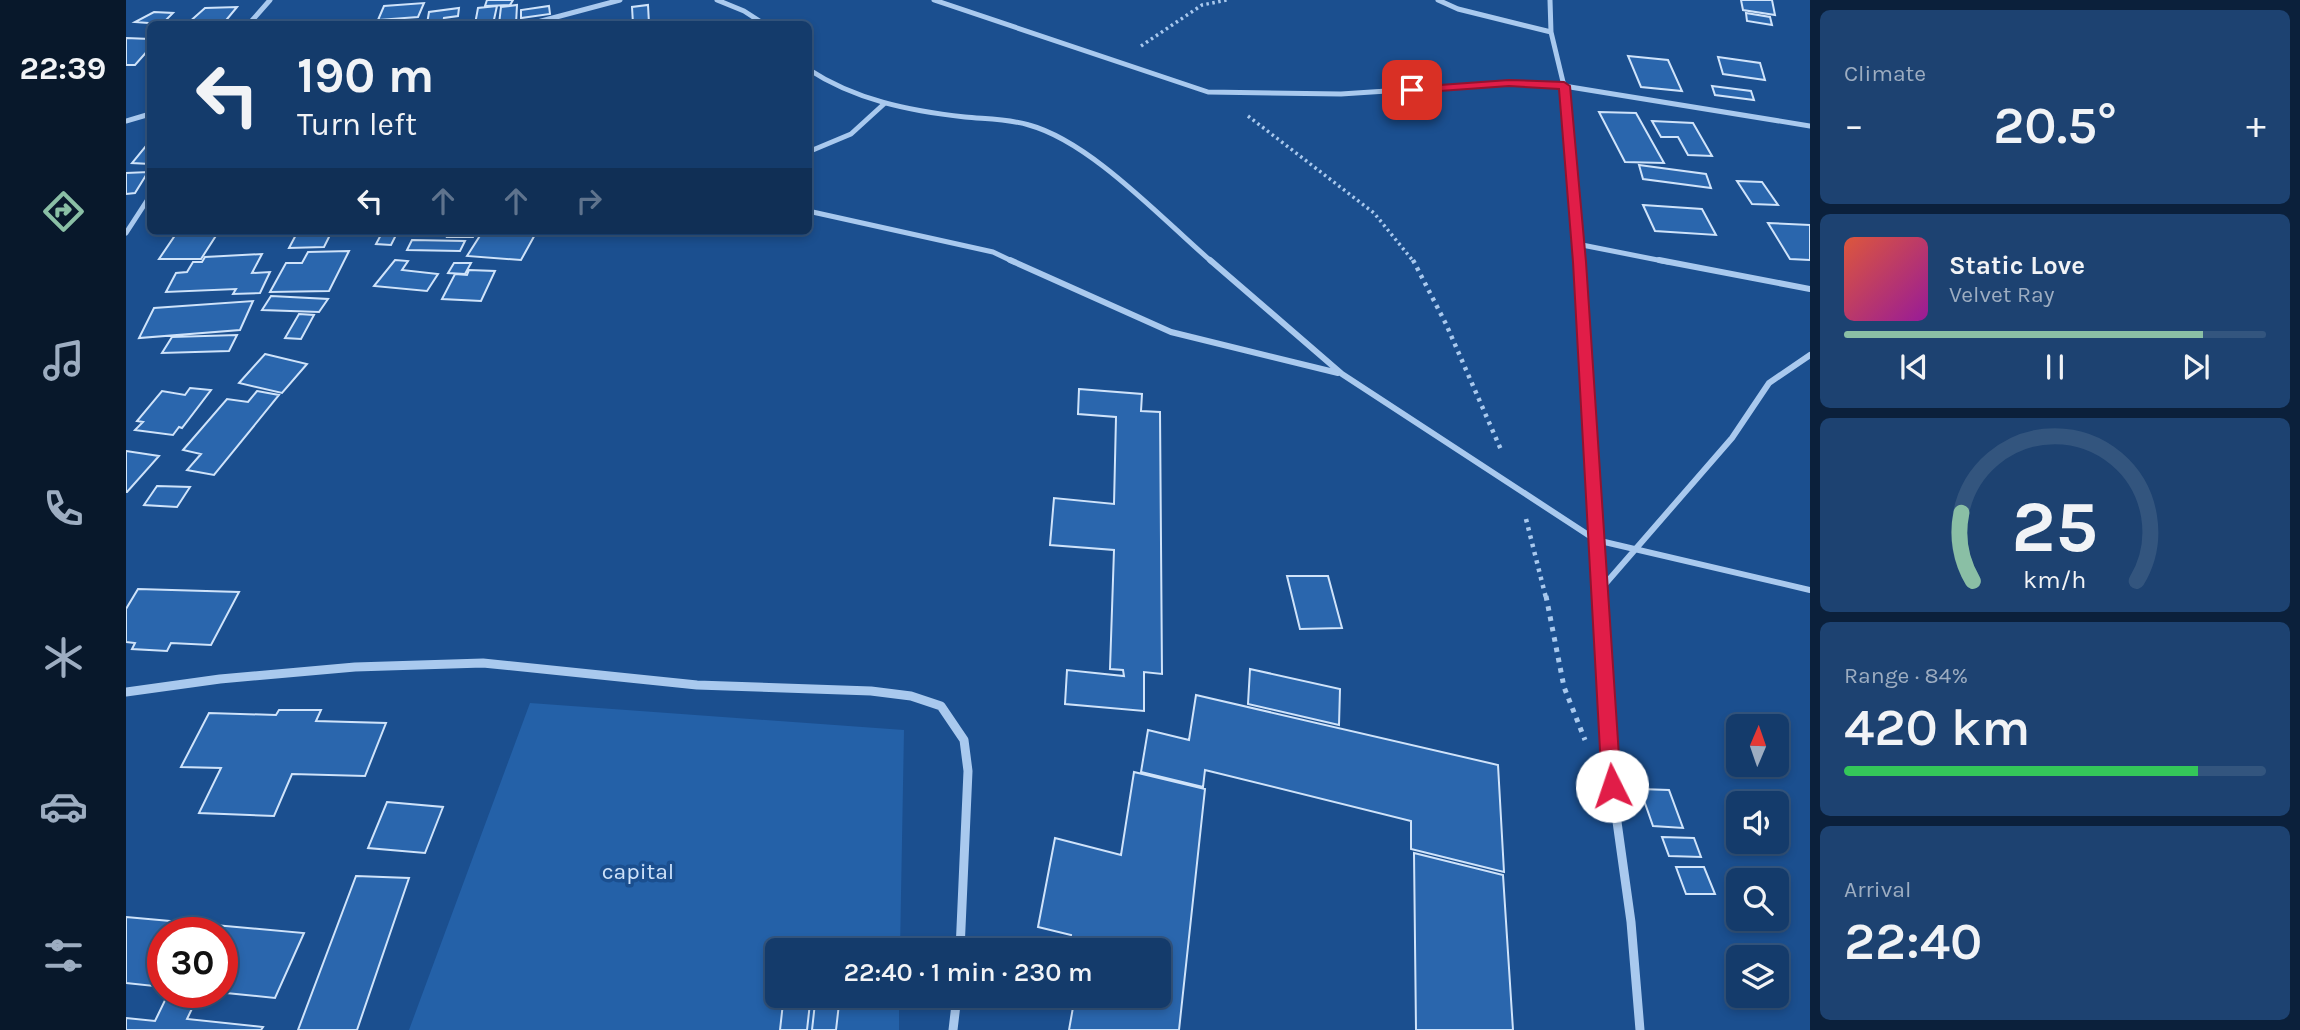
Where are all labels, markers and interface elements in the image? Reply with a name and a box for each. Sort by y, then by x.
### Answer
text: 190 m [297,47,434,104]
icon: left [182,49,273,140]
text: 22:39 [20,50,106,87]
pin [1382,60,1442,120]
text: Climate [1844,60,1926,87]
icon: arrive [1393,71,1431,109]
text: 20.5° [1993,95,2117,156]
text: − [1844,103,1864,148]
text: + [2246,103,2266,148]
text: Turn left [297,106,417,143]
icon: left [351,182,389,220]
icon: ahead [424,182,462,220]
icon: ahead [497,182,535,220]
icon: right [570,182,608,220]
icon: directions [39,187,88,236]
text: Static Love [1949,250,2085,281]
text: Velvet Ray [1949,281,2054,308]
icon: music [39,336,88,385]
icon: previous [1895,348,1933,386]
icon: pause [2036,348,2074,386]
icon: next [2177,348,2215,386]
icon: phone [39,484,88,533]
text: 25 [2012,484,2098,569]
text: km/h [2023,565,2087,594]
icon: climate [39,633,88,682]
text: Range · 84% [1844,662,1968,689]
text: 420 km [1844,697,2030,758]
north arrow [1726,714,1788,777]
map controls [1726,714,1789,1008]
position arrow [1575,749,1649,823]
icon: car [39,782,88,831]
button: sound [1726,791,1789,854]
park label: capital [602,858,674,885]
button: search [1726,868,1789,931]
text: Arrival [1844,876,1911,903]
text: 22:40 [1844,911,1982,972]
speed limit sign: 30 [147,917,238,1008]
icon: filters [39,931,88,980]
button: layers [1726,945,1789,1008]
text: 22:40 · 1 min · 230 m [844,957,1092,988]

